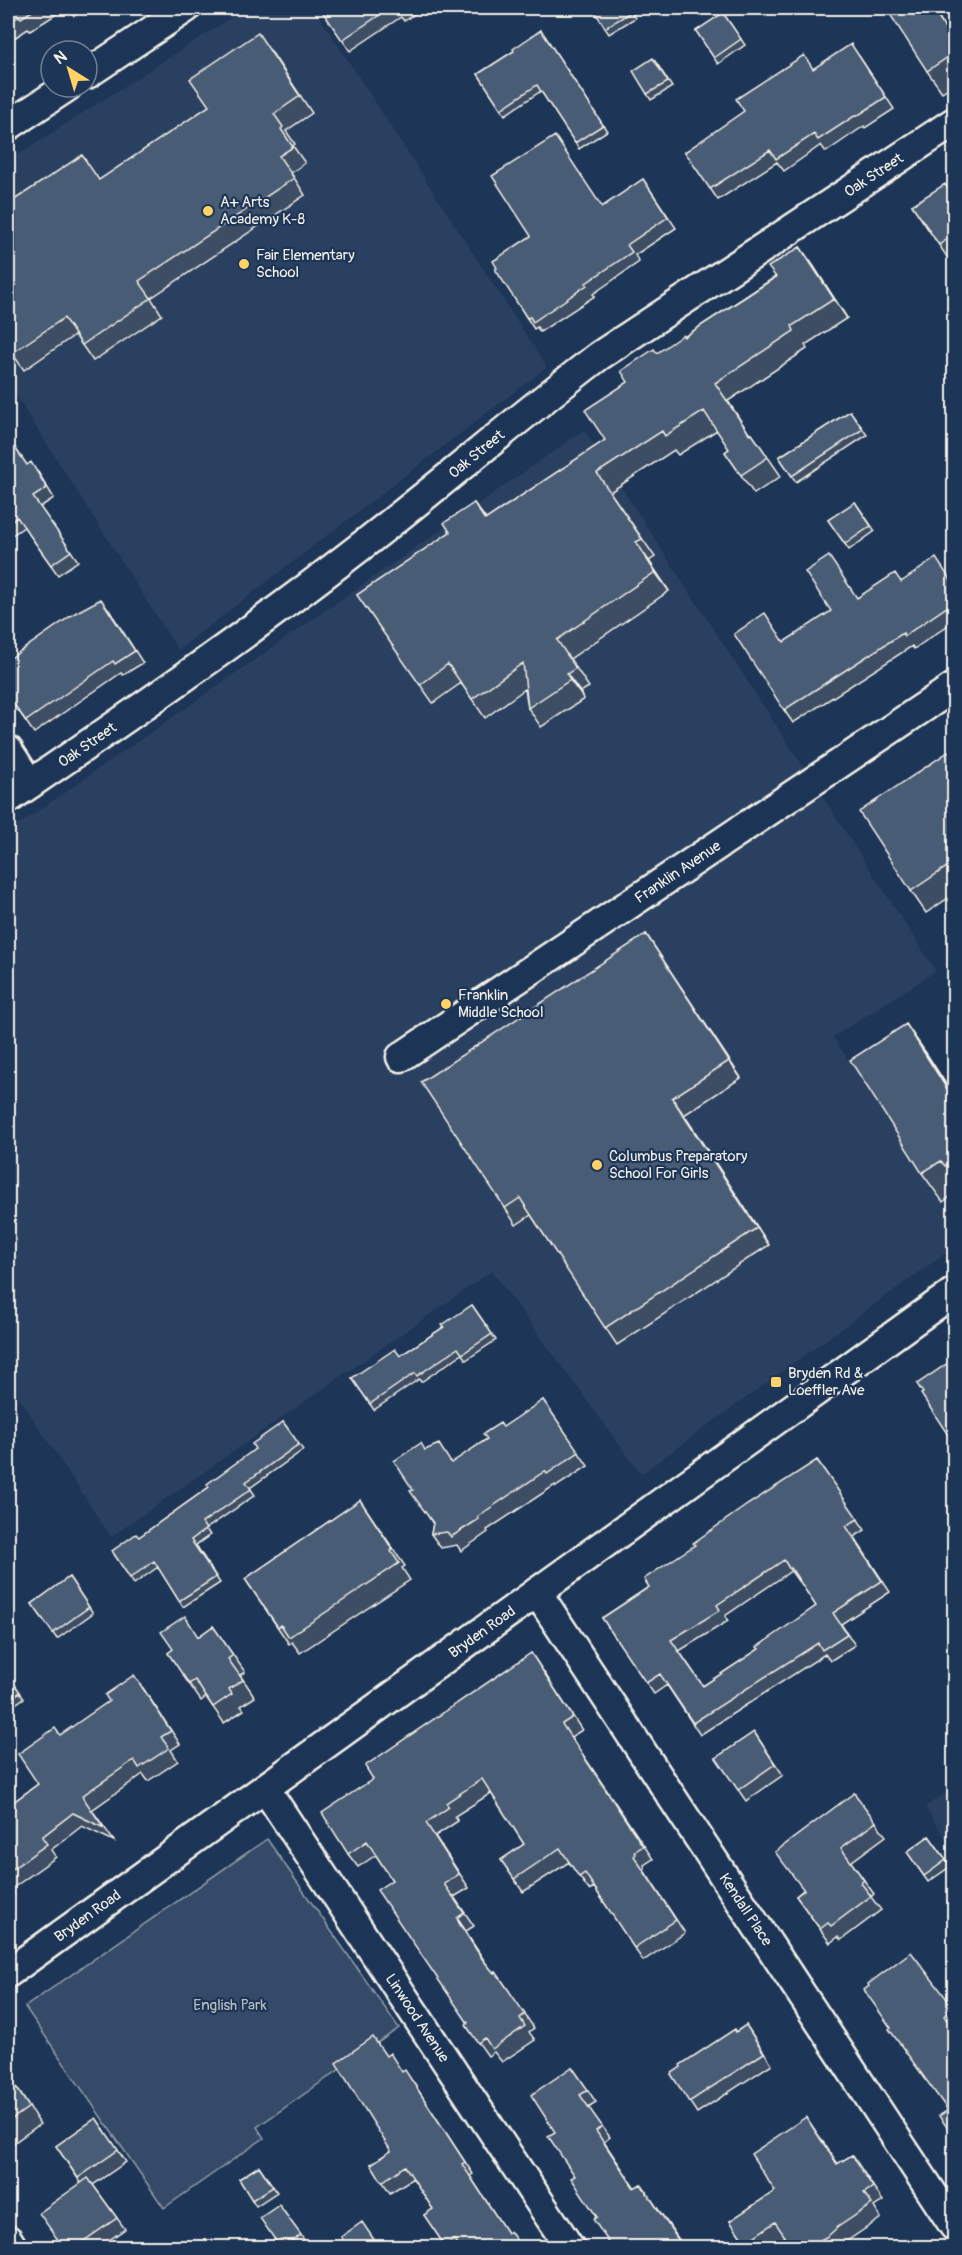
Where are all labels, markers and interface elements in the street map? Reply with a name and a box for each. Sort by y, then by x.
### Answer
north arrow [39,39,99,99]
text: N [50,46,71,69]
street label: Oak Street [841,148,908,202]
place label: A+ Arts Academy K-8 [220,193,305,229]
marker: A+ Arts Academy K-8 [201,204,215,218]
place label: Fair Elementary School [256,246,355,282]
marker: Fair Elementary School [237,257,251,271]
street label: Oak Street [445,425,509,483]
street label: Oak Street [55,718,121,772]
street label: Franklin Avenue [631,836,725,908]
place label: Franklin Middle School [458,986,543,1022]
marker: Franklin Middle School [439,997,453,1011]
place label: Columbus Preparatory School For Girls [609,1147,748,1183]
marker: Columbus Preparatory School For Girls [590,1158,604,1172]
place label: Bryden Rd & Loeffler Ave [788,1364,865,1400]
marker: Bryden Rd & Loeffler Ave [769,1375,783,1389]
street label: Bryden Road [445,1602,519,1663]
street label: Kendall Place [715,1870,777,1950]
street label: Bryden Road [51,1886,125,1947]
street label: Linwood Avenue [381,1970,454,2067]
park label: English Park [193,1996,267,2015]

